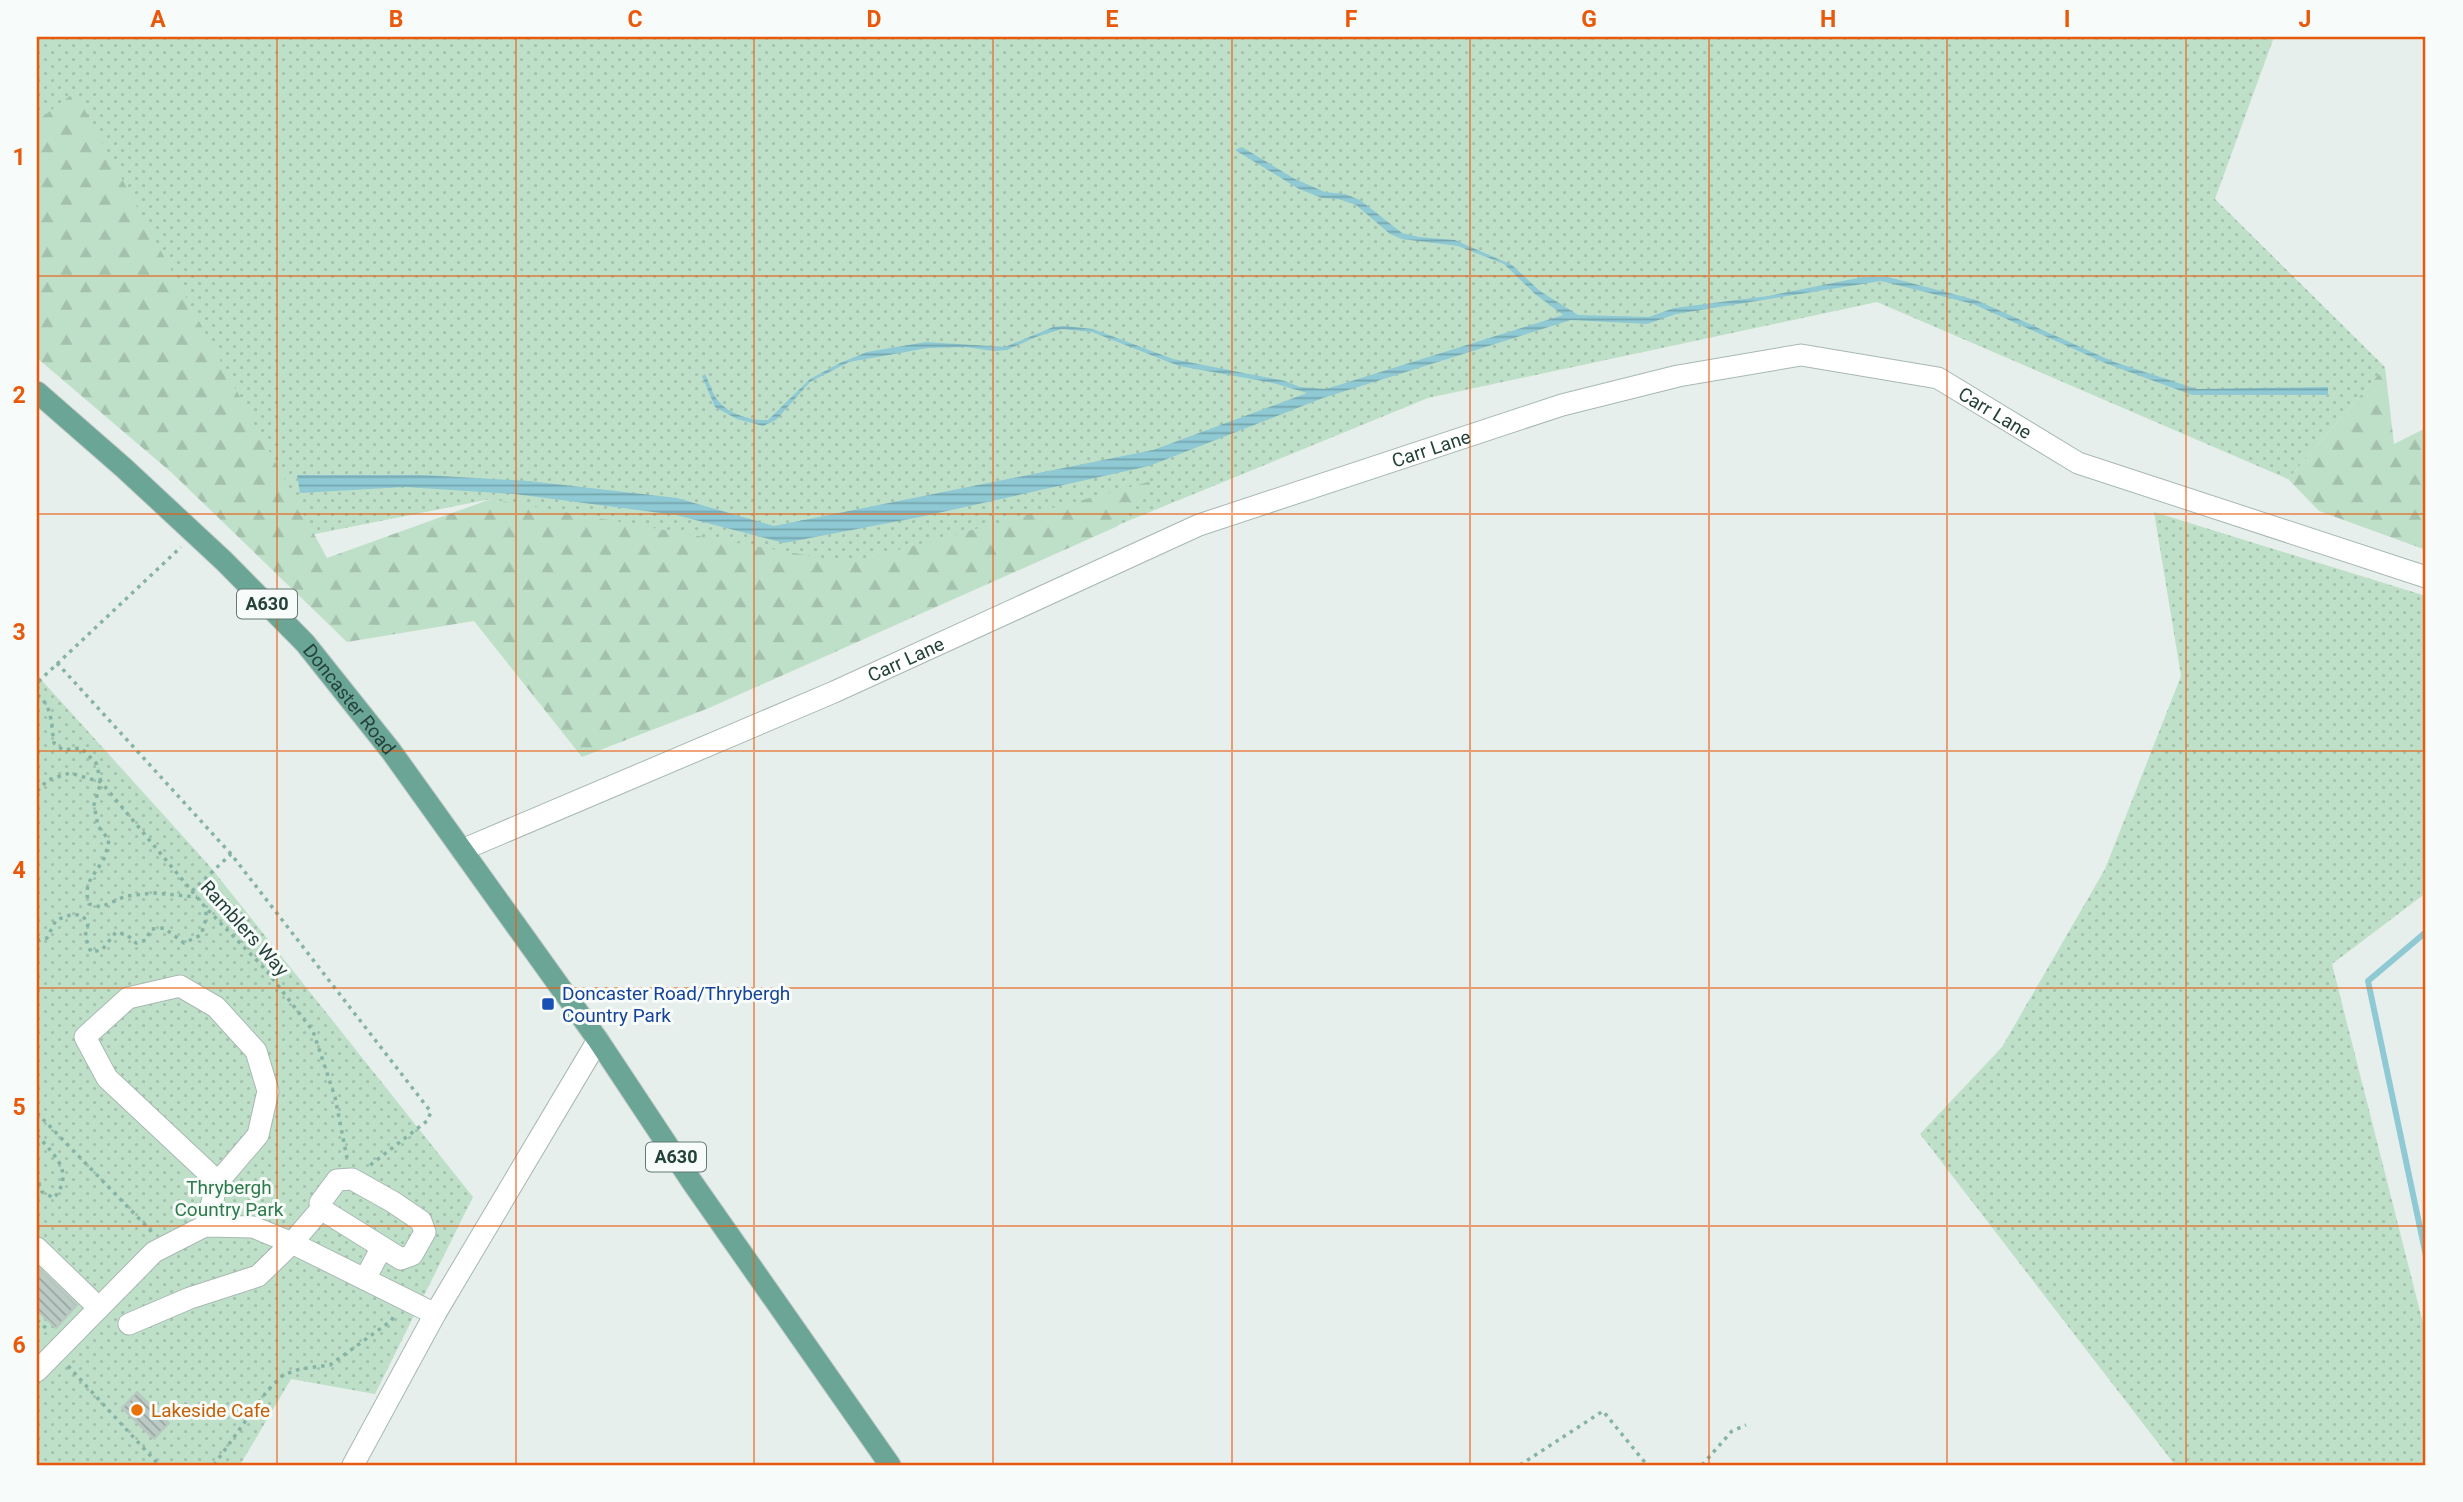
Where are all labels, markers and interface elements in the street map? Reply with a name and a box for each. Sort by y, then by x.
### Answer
text: A [150,6,166,33]
text: B [389,6,403,33]
text: C [627,6,643,33]
text: D [867,6,881,33]
text: E [1106,6,1119,33]
text: F [1345,6,1358,33]
text: G [1581,6,1597,33]
text: H [1820,6,1836,33]
text: I [2064,6,2070,33]
text: J [2299,6,2311,33]
text: 1 [12,144,26,171]
text: 2 [12,382,26,409]
street label: Carr Lane [1954,382,2036,444]
street label: Carr Lane [1389,425,1474,472]
road number: A630 [237,590,297,618]
text: 3 [12,619,26,646]
street label: Carr Lane [864,632,948,687]
street label: Doncaster Road [298,639,400,759]
text: 4 [12,857,26,884]
street label: Ramblers Way [196,876,294,981]
place label: Doncaster Road/Thrybergh Country Park [562,982,790,1027]
marker: Doncaster Road/Thrybergh Country Park [540,996,556,1012]
text: 5 [12,1094,26,1121]
road number: A630 [646,1142,706,1172]
park label: Thrybergh Country Park [175,1176,284,1221]
text: 6 [12,1332,26,1359]
place label: Lakeside Cafe [151,1399,270,1422]
marker: Lakeside Cafe [129,1402,145,1418]

